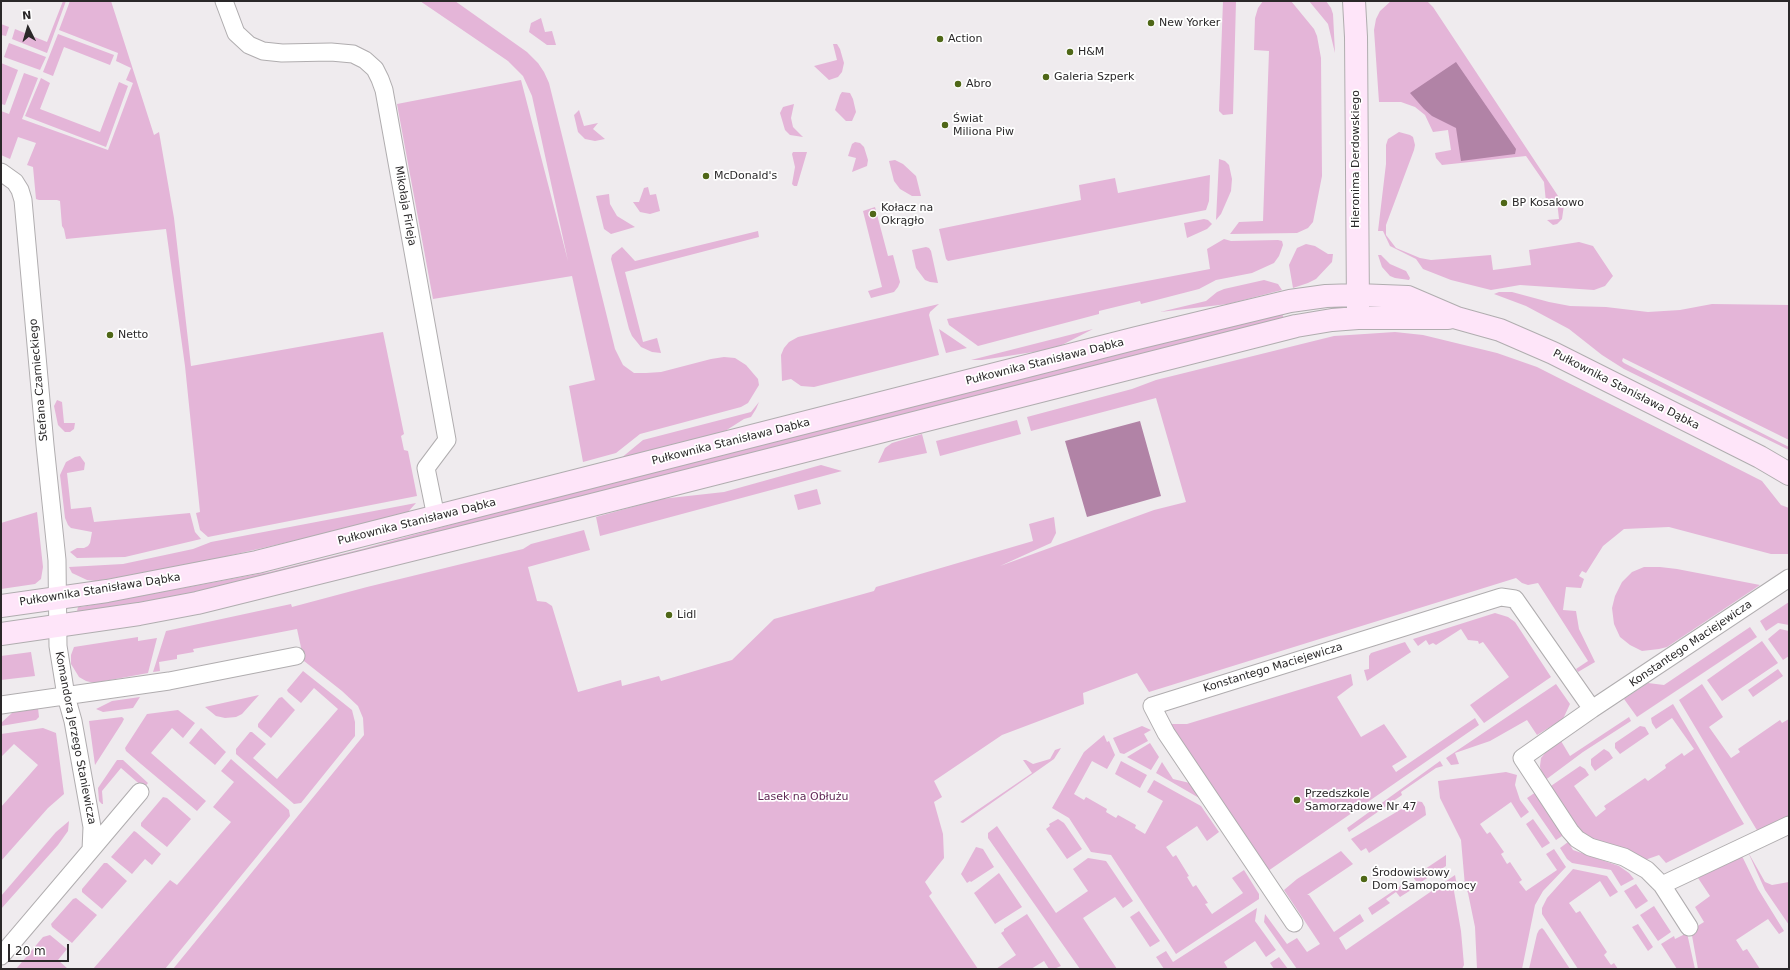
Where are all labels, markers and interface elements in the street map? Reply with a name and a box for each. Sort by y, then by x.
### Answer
north arrow [8,8,48,48]
text: N [22,9,32,22]
place label: New Yorker [1159,16,1220,30]
marker: New Yorker [1146,18,1156,28]
place label: Action [948,32,982,46]
marker: Action [935,34,945,44]
place label: H&M [1078,45,1104,59]
marker: H&M [1065,47,1075,57]
place label: Galeria Szperk [1054,70,1134,84]
marker: Galeria Szperk [1041,72,1051,82]
place label: Abro [966,77,992,91]
marker: Abro [953,79,963,89]
street label: Hieronima Derdowskiego [1349,90,1363,228]
place label: Świat Miliona Piw [953,112,1014,138]
marker: Świat Miliona Piw [940,120,950,130]
street label: Mikołaja Firleja [391,165,419,247]
place label: McDonald's [714,169,777,183]
marker: McDonald's [701,171,711,181]
place label: BP Kosakowo [1512,196,1584,210]
marker: BP Kosakowo [1499,198,1509,208]
place label: Kołacz na Okrągło [881,201,933,227]
marker: Kołacz na Okrągło [868,209,878,219]
street label: Stefana Czarnieckiego [27,318,51,442]
place label: Netto [118,328,148,342]
marker: Netto [105,330,115,340]
street label: Pułkownika Stanisława Dąbka [964,336,1126,388]
street label: Pułkownika Stanisława Dąbka [1551,347,1701,433]
street label: Pułkownika Stanisława Dąbka [650,416,812,468]
street label: Pułkownika Stanisława Dąbka [336,496,498,548]
street label: Pułkownika Stanisława Dąbka [19,571,181,609]
street label: Konstantego Maciejewicza [1627,598,1755,690]
place label: Lidl [677,608,696,622]
marker: Lidl [664,610,674,620]
street label: Konstantego Maciejewicza [1202,640,1344,696]
street label: Komandora Jerzego Staniewicza [52,650,98,826]
place label: Przedszkole Samorządowe Nr 47 [1305,787,1416,813]
park label: Lasek na Obłużu [758,790,848,804]
marker: Przedszkole Samorządowe Nr 47 [1292,795,1302,805]
place label: Środowiskowy Dom Samopomocy [1372,866,1476,892]
marker: Środowiskowy Dom Samopomocy [1359,874,1369,884]
scale bar [10,936,71,962]
text: 20 m [15,944,46,958]

